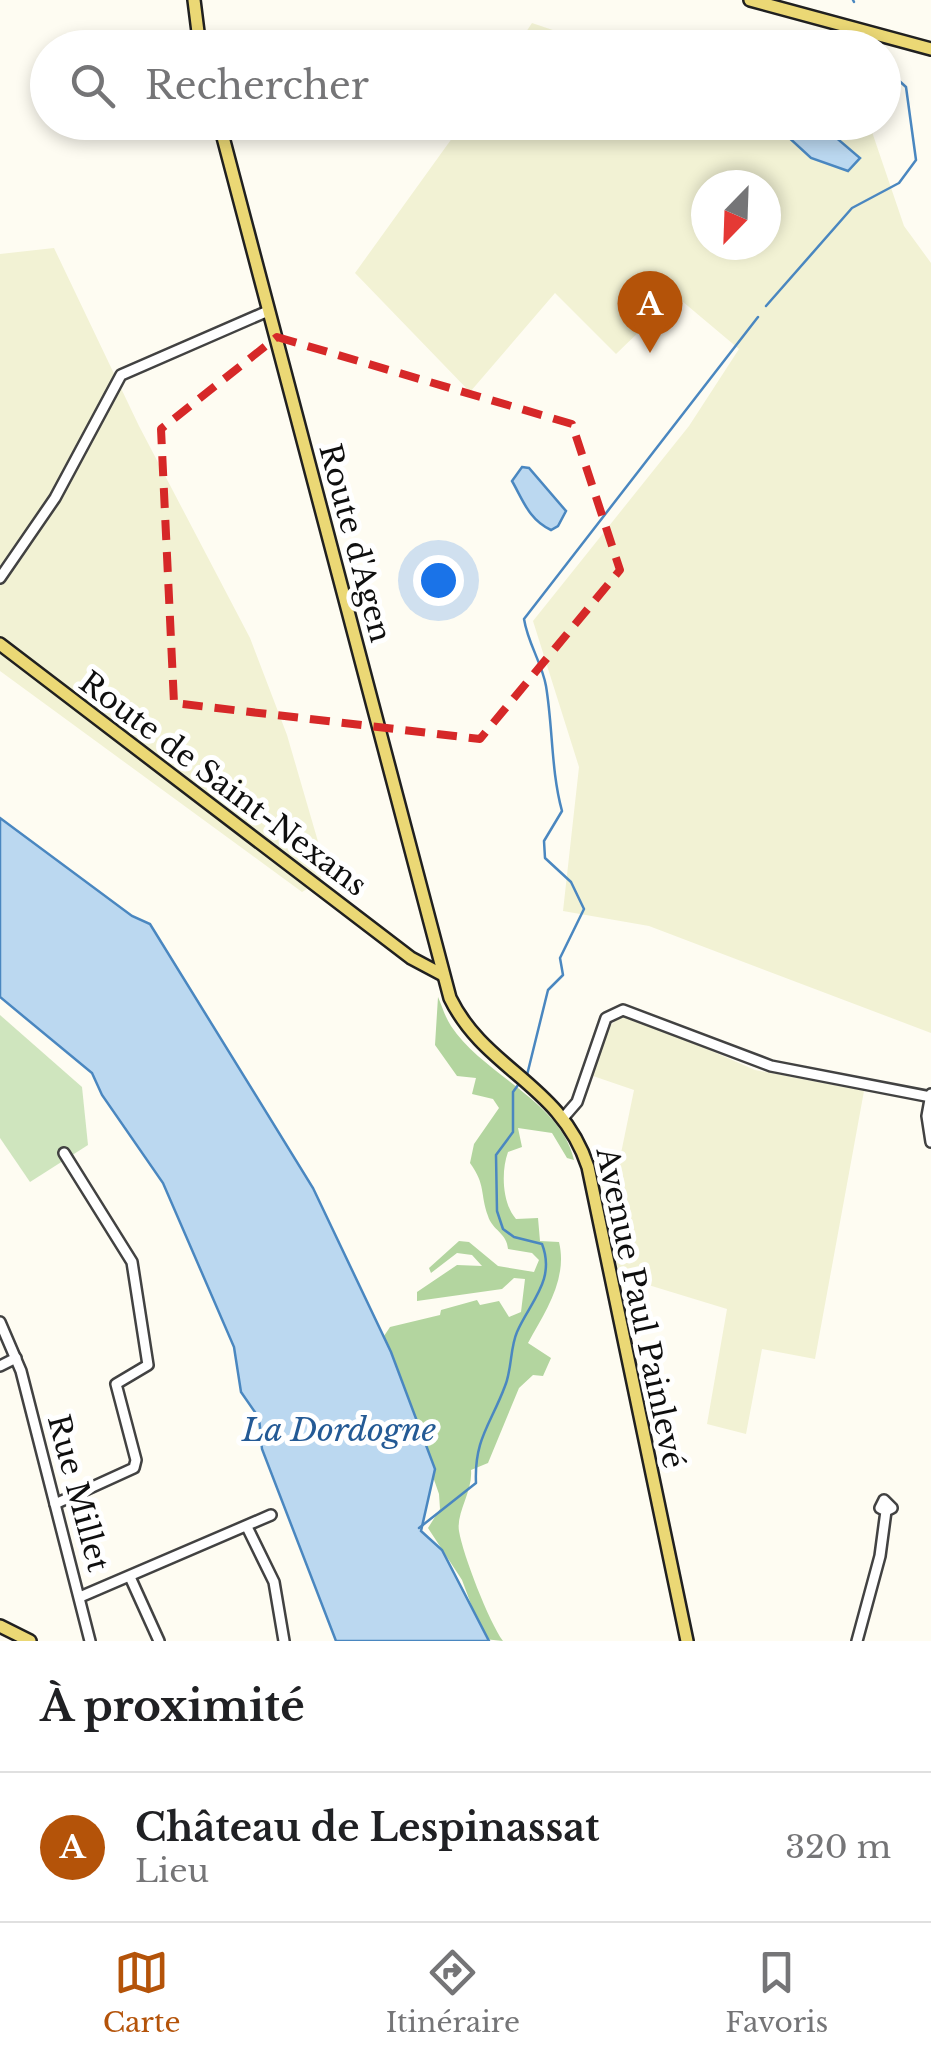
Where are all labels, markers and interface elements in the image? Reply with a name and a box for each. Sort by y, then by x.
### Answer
search box [30,30,901,140]
icon: search [65,58,120,113]
text: Rechercher [145,62,369,109]
north arrow [691,170,781,260]
pin: A [618,270,682,353]
street label: Route d'Agen [311,440,400,646]
your location [413,555,464,606]
street label: Route de Saint-Nexans [72,663,374,904]
street label: Avenue Paul Painlevé [588,1143,693,1472]
water label: La Dordogne [241,1410,436,1450]
street label: Rue Millet [40,1411,117,1576]
text: À proximité [40,1680,305,1732]
text: Château de Lespinassat [135,1804,600,1851]
text: A [60,1827,85,1867]
text: 320 m [785,1827,891,1867]
text: Lieu [135,1851,209,1891]
tab: Carte [103,1945,181,2040]
tab: Itinéraire [386,1945,520,2040]
tab: Favoris [725,1945,828,2040]

